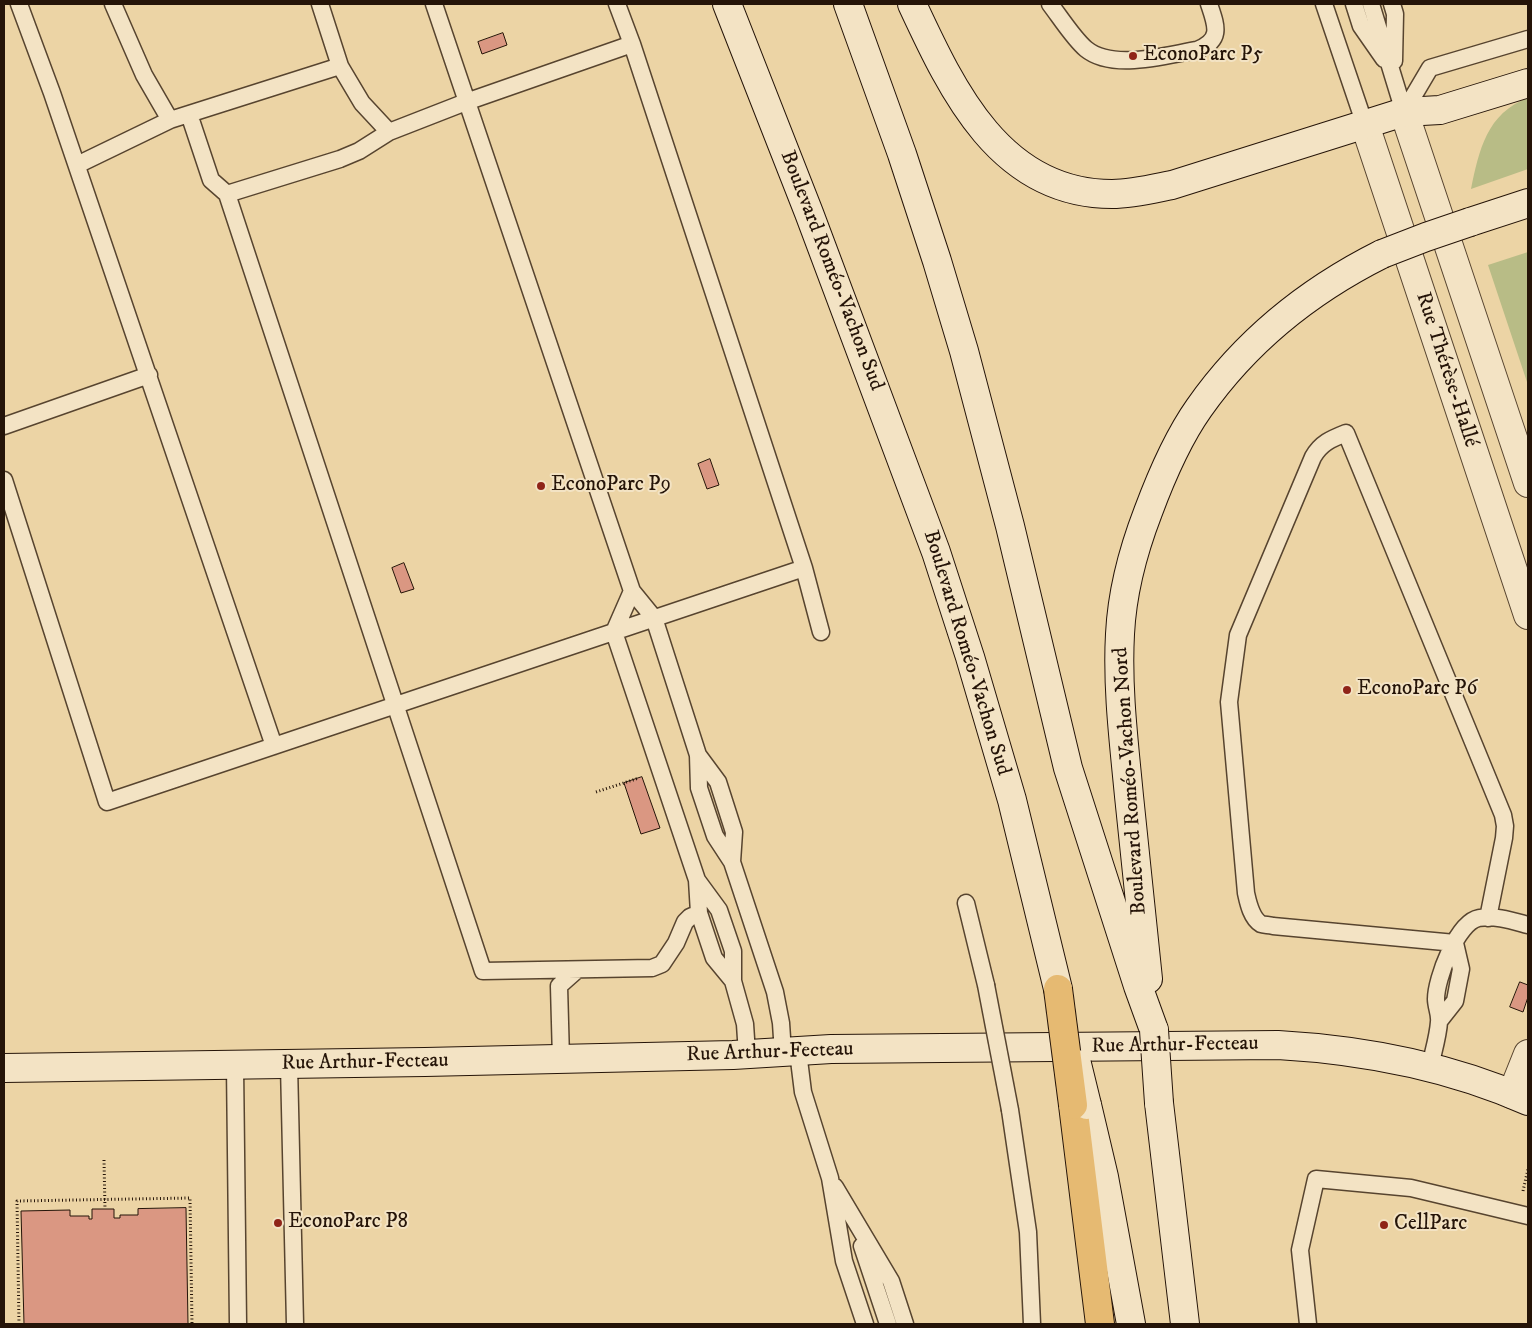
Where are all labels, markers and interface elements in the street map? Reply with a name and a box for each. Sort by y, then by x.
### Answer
place label: EconoParc P5 [1143,43,1263,69]
marker: EconoParc P5 [1127,50,1139,62]
street label: Boulevard Roméo-Vachon Sud [774,147,888,395]
street label: Rue Thérèse-Hallé [1409,289,1483,451]
place label: EconoParc P9 [551,473,671,499]
marker: EconoParc P9 [535,480,547,492]
street label: Boulevard Roméo-Vachon Sud [917,527,1015,779]
street label: Boulevard Roméo-Vachon Nord [1109,646,1153,916]
place label: EconoParc P6 [1357,677,1477,703]
marker: EconoParc P6 [1341,684,1353,696]
street label: Rue Arthur-Fecteau [1091,1032,1259,1060]
street label: Rue Arthur-Fecteau [686,1037,854,1069]
street label: Rue Arthur-Fecteau [281,1049,449,1077]
place label: EconoParc P8 [288,1210,408,1236]
place label: CellParc [1394,1212,1467,1238]
marker: EconoParc P8 [272,1217,284,1229]
marker: CellParc [1378,1219,1390,1231]

